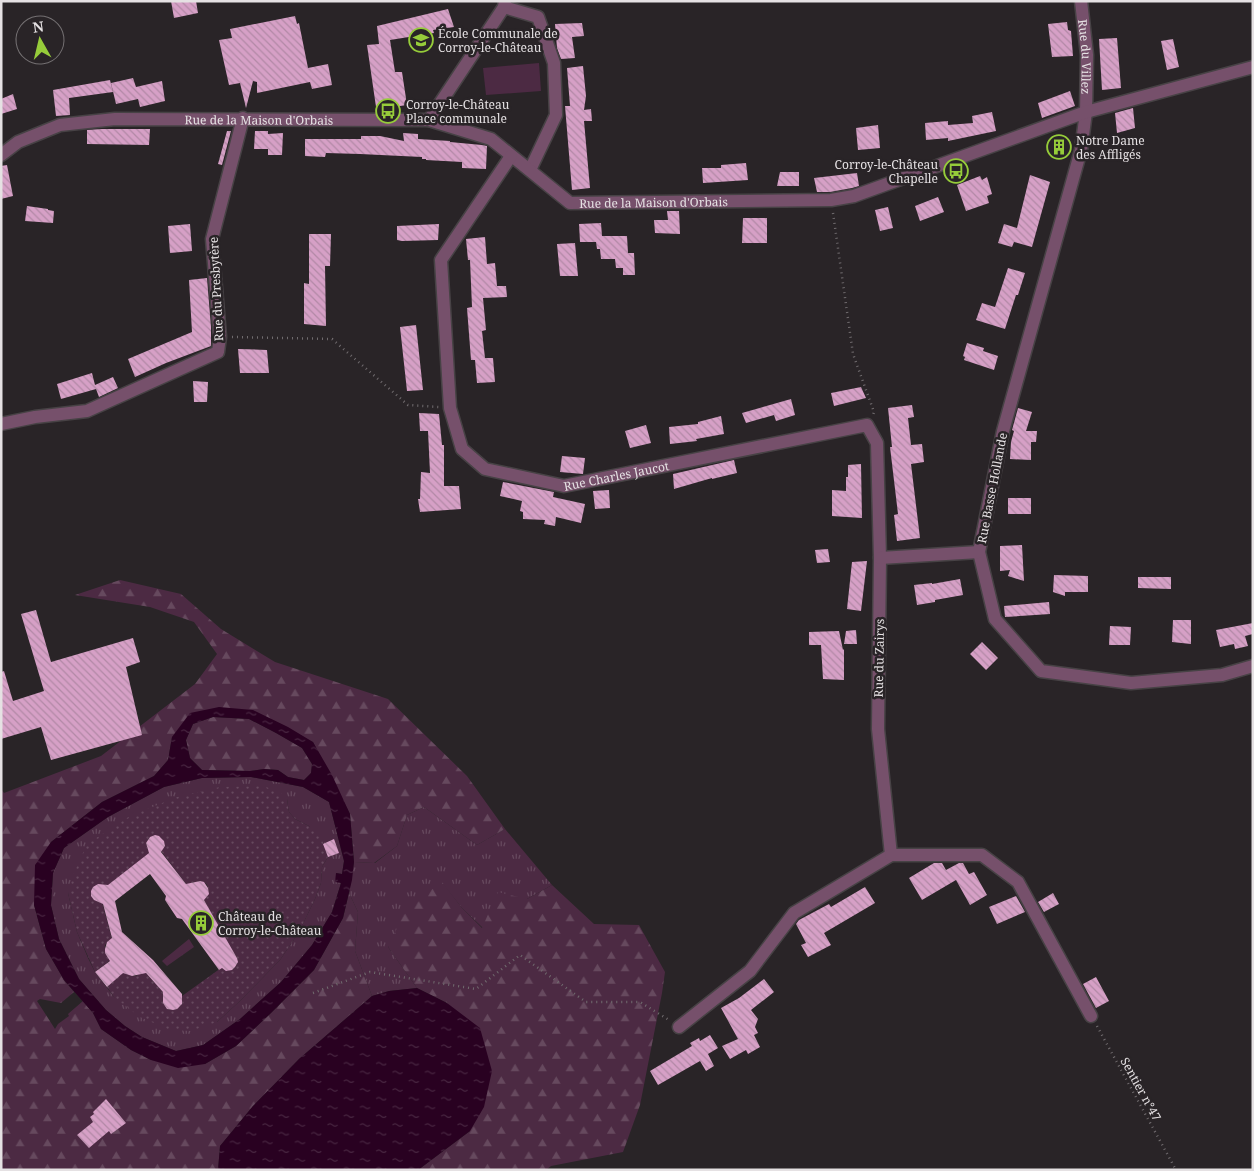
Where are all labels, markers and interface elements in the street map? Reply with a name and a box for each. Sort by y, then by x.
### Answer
north arrow [15,15,65,65]
text: N [31,16,45,37]
street label: Rue du Villez [1075,18,1096,94]
place label: École Communale de Corroy-le-Château [438,25,558,56]
school or university icon: École Communale de Corroy-le-Château [408,27,434,53]
place label: Corroy-le-Château Place communale [406,96,510,127]
bus stop icon: Corroy-le-Château Place communale [375,98,401,124]
street label: Rue de la Maison d'Orbais [185,111,333,128]
place label: Notre Dame des Affligés [1076,132,1145,163]
building icon: Notre Dame des Affligés [1046,134,1072,160]
place label: Corroy-le-Château Chapelle [835,156,938,187]
bus stop icon: Corroy-le-Château Chapelle [943,158,969,184]
street label: Rue de la Maison d'Orbais [579,193,728,211]
street label: Rue du Presbytère [205,236,227,342]
street label: Rue Basse Hollande [973,431,1011,545]
street label: Rue Charles Jaucot [562,457,670,494]
street label: Rue du Zairys [870,619,888,697]
place label: Château de Corroy-le-Château [218,908,322,939]
building icon: Château de Corroy-le-Château [188,910,214,936]
street label: Sentier n°47 [1117,1054,1166,1124]

